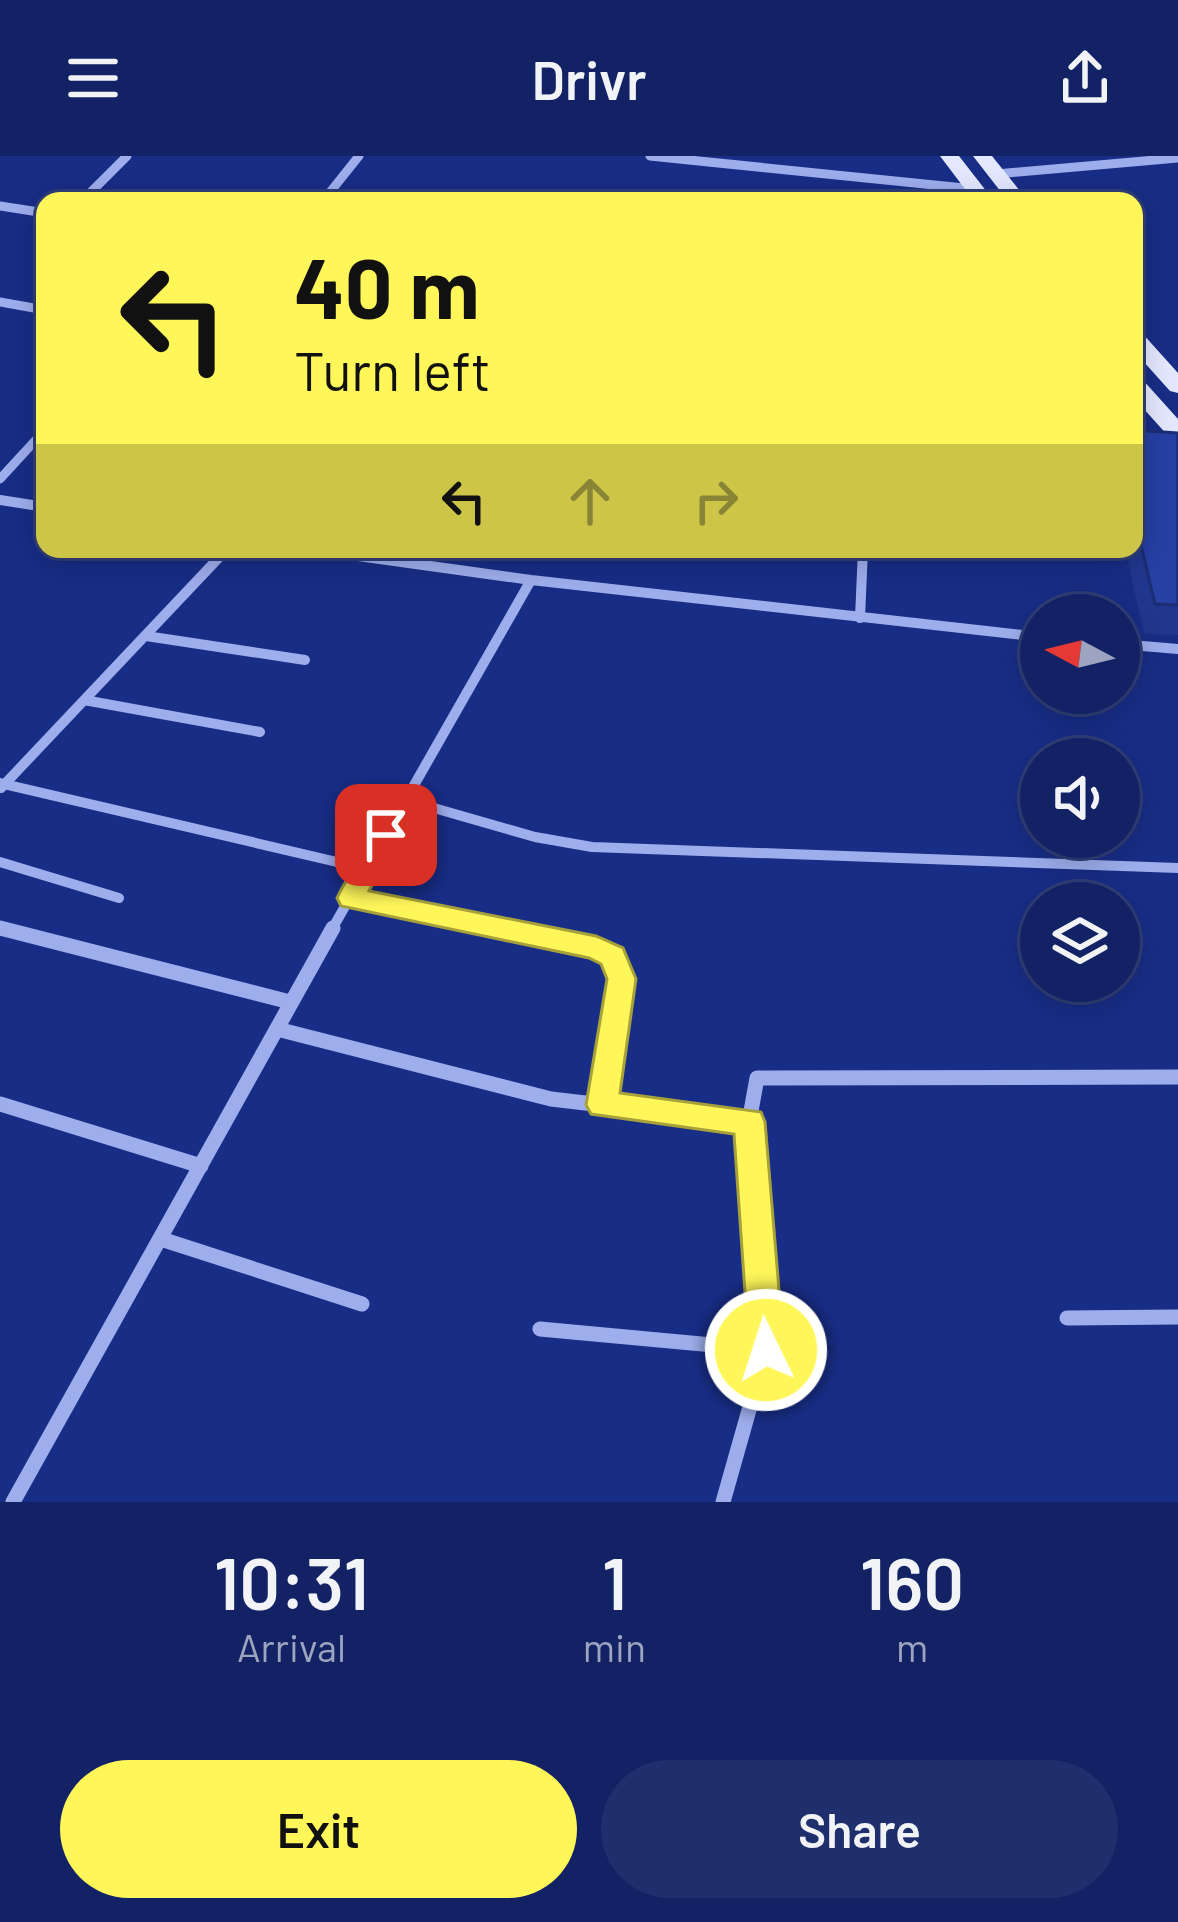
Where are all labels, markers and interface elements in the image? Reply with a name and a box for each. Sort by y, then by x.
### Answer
icon: menu [60,45,126,111]
icon: share [1052,45,1118,111]
text: Drivr [532,46,646,111]
text: 40 m [294,235,480,336]
icon: left [96,240,252,396]
text: Turn left [294,337,491,402]
icon: left [431,468,497,534]
icon: ahead [557,468,623,534]
icon: right [683,468,749,534]
north arrow [1020,594,1140,714]
map controls [1020,594,1140,1002]
button: sound [1020,738,1140,858]
pin [335,784,437,886]
icon: arrive [353,802,419,868]
button: layers [1020,882,1140,1002]
position arrow [703,1287,829,1413]
text: 10:31 [214,1538,369,1624]
text: 1 [602,1538,627,1624]
text: 160 [860,1538,964,1624]
text: Arrival [237,1623,346,1670]
text: min [583,1623,646,1670]
text: m [896,1623,928,1670]
button: Exit [60,1760,577,1898]
button: Share [601,1760,1118,1898]

